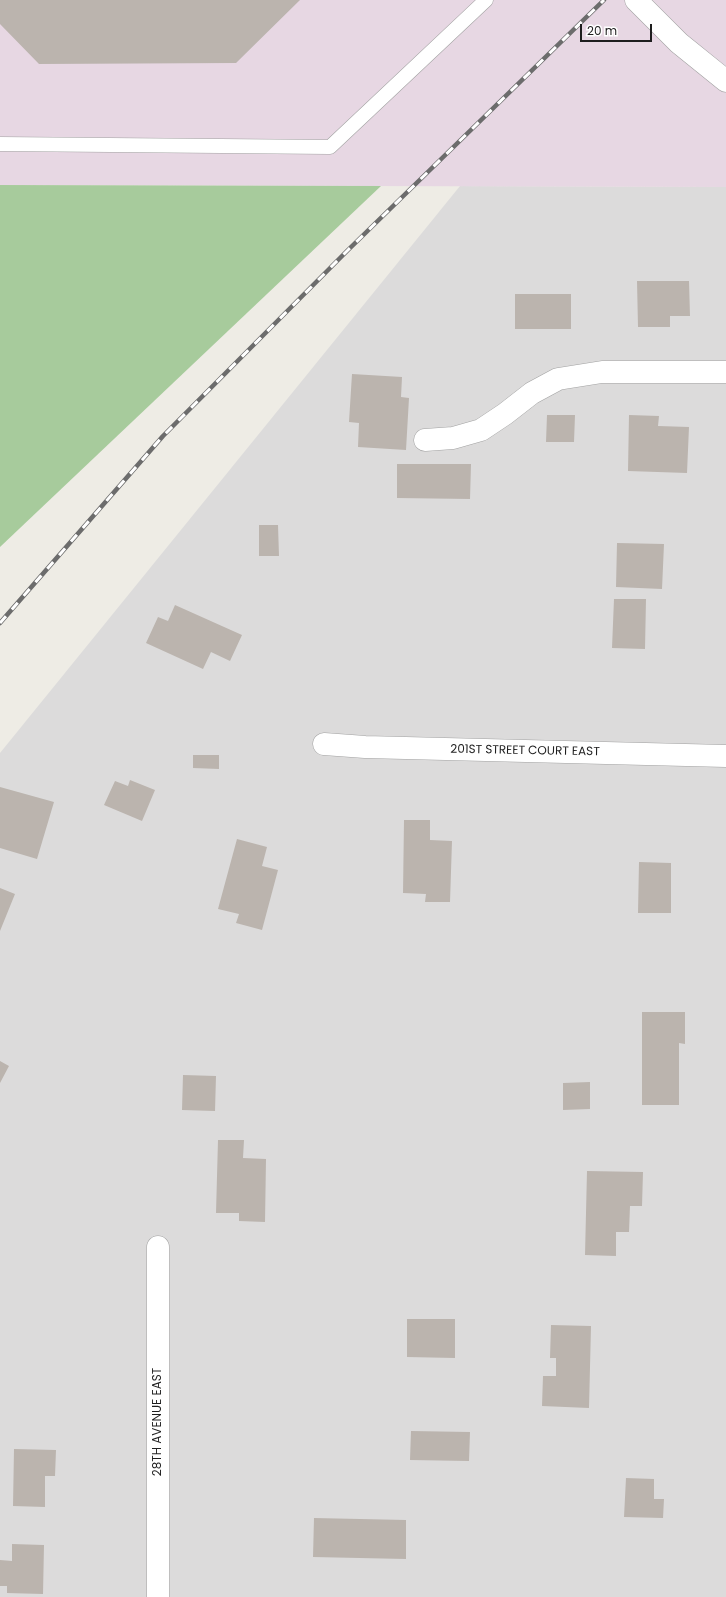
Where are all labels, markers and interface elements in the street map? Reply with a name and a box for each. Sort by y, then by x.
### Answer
scale bar [582,16,654,42]
text: 20 m [587,22,617,39]
street label: 201ST STREET COURT EAST [450,742,600,760]
street label: 28TH AVENUE EAST [151,1368,165,1476]

